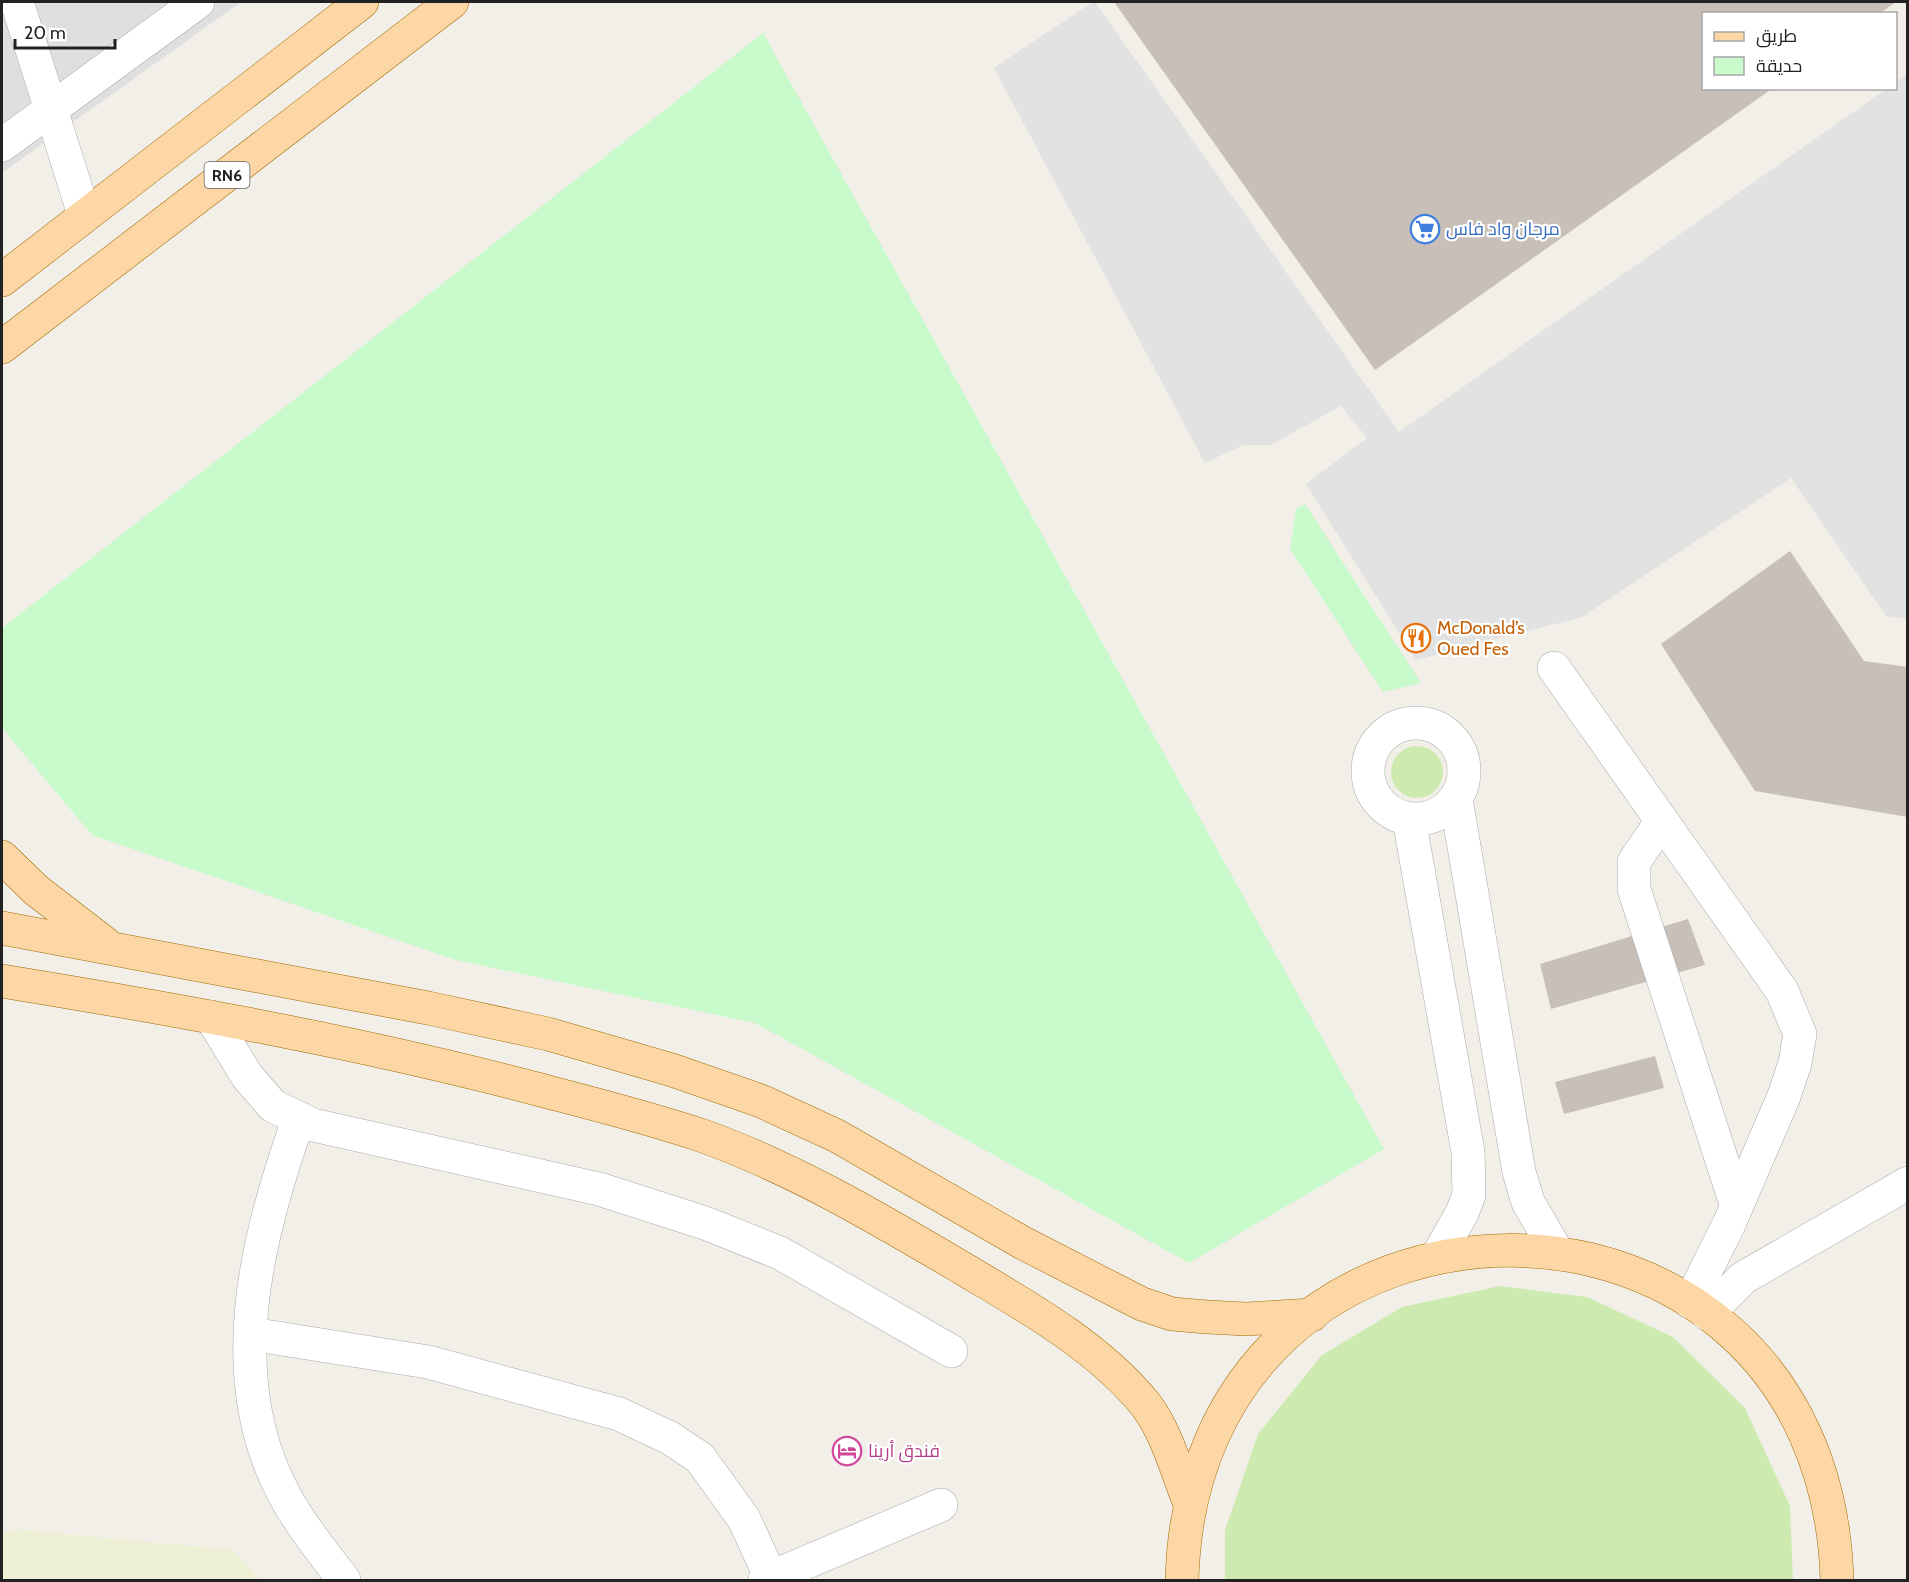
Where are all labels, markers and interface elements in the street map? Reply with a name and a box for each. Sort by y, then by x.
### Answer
scale bar [15,12,116,50]
legend [1702,12,1897,90]
text: 20 m [24,22,66,44]
text: طريق [1756,25,1797,48]
text: حديقة [1756,55,1802,77]
road number: RN6 [204,162,250,188]
supermarket icon: مرجان واد فاس [1409,213,1441,245]
place label: مرجان واد فاس [1446,218,1560,240]
place label: McDonald’s Oued Fes [1437,617,1525,660]
restaurant icon: McDonald’s Oued Fes [1400,622,1432,654]
hotel icon: فندق أرينا [831,1435,863,1467]
place label: فندق أرينا [868,1440,940,1463]

